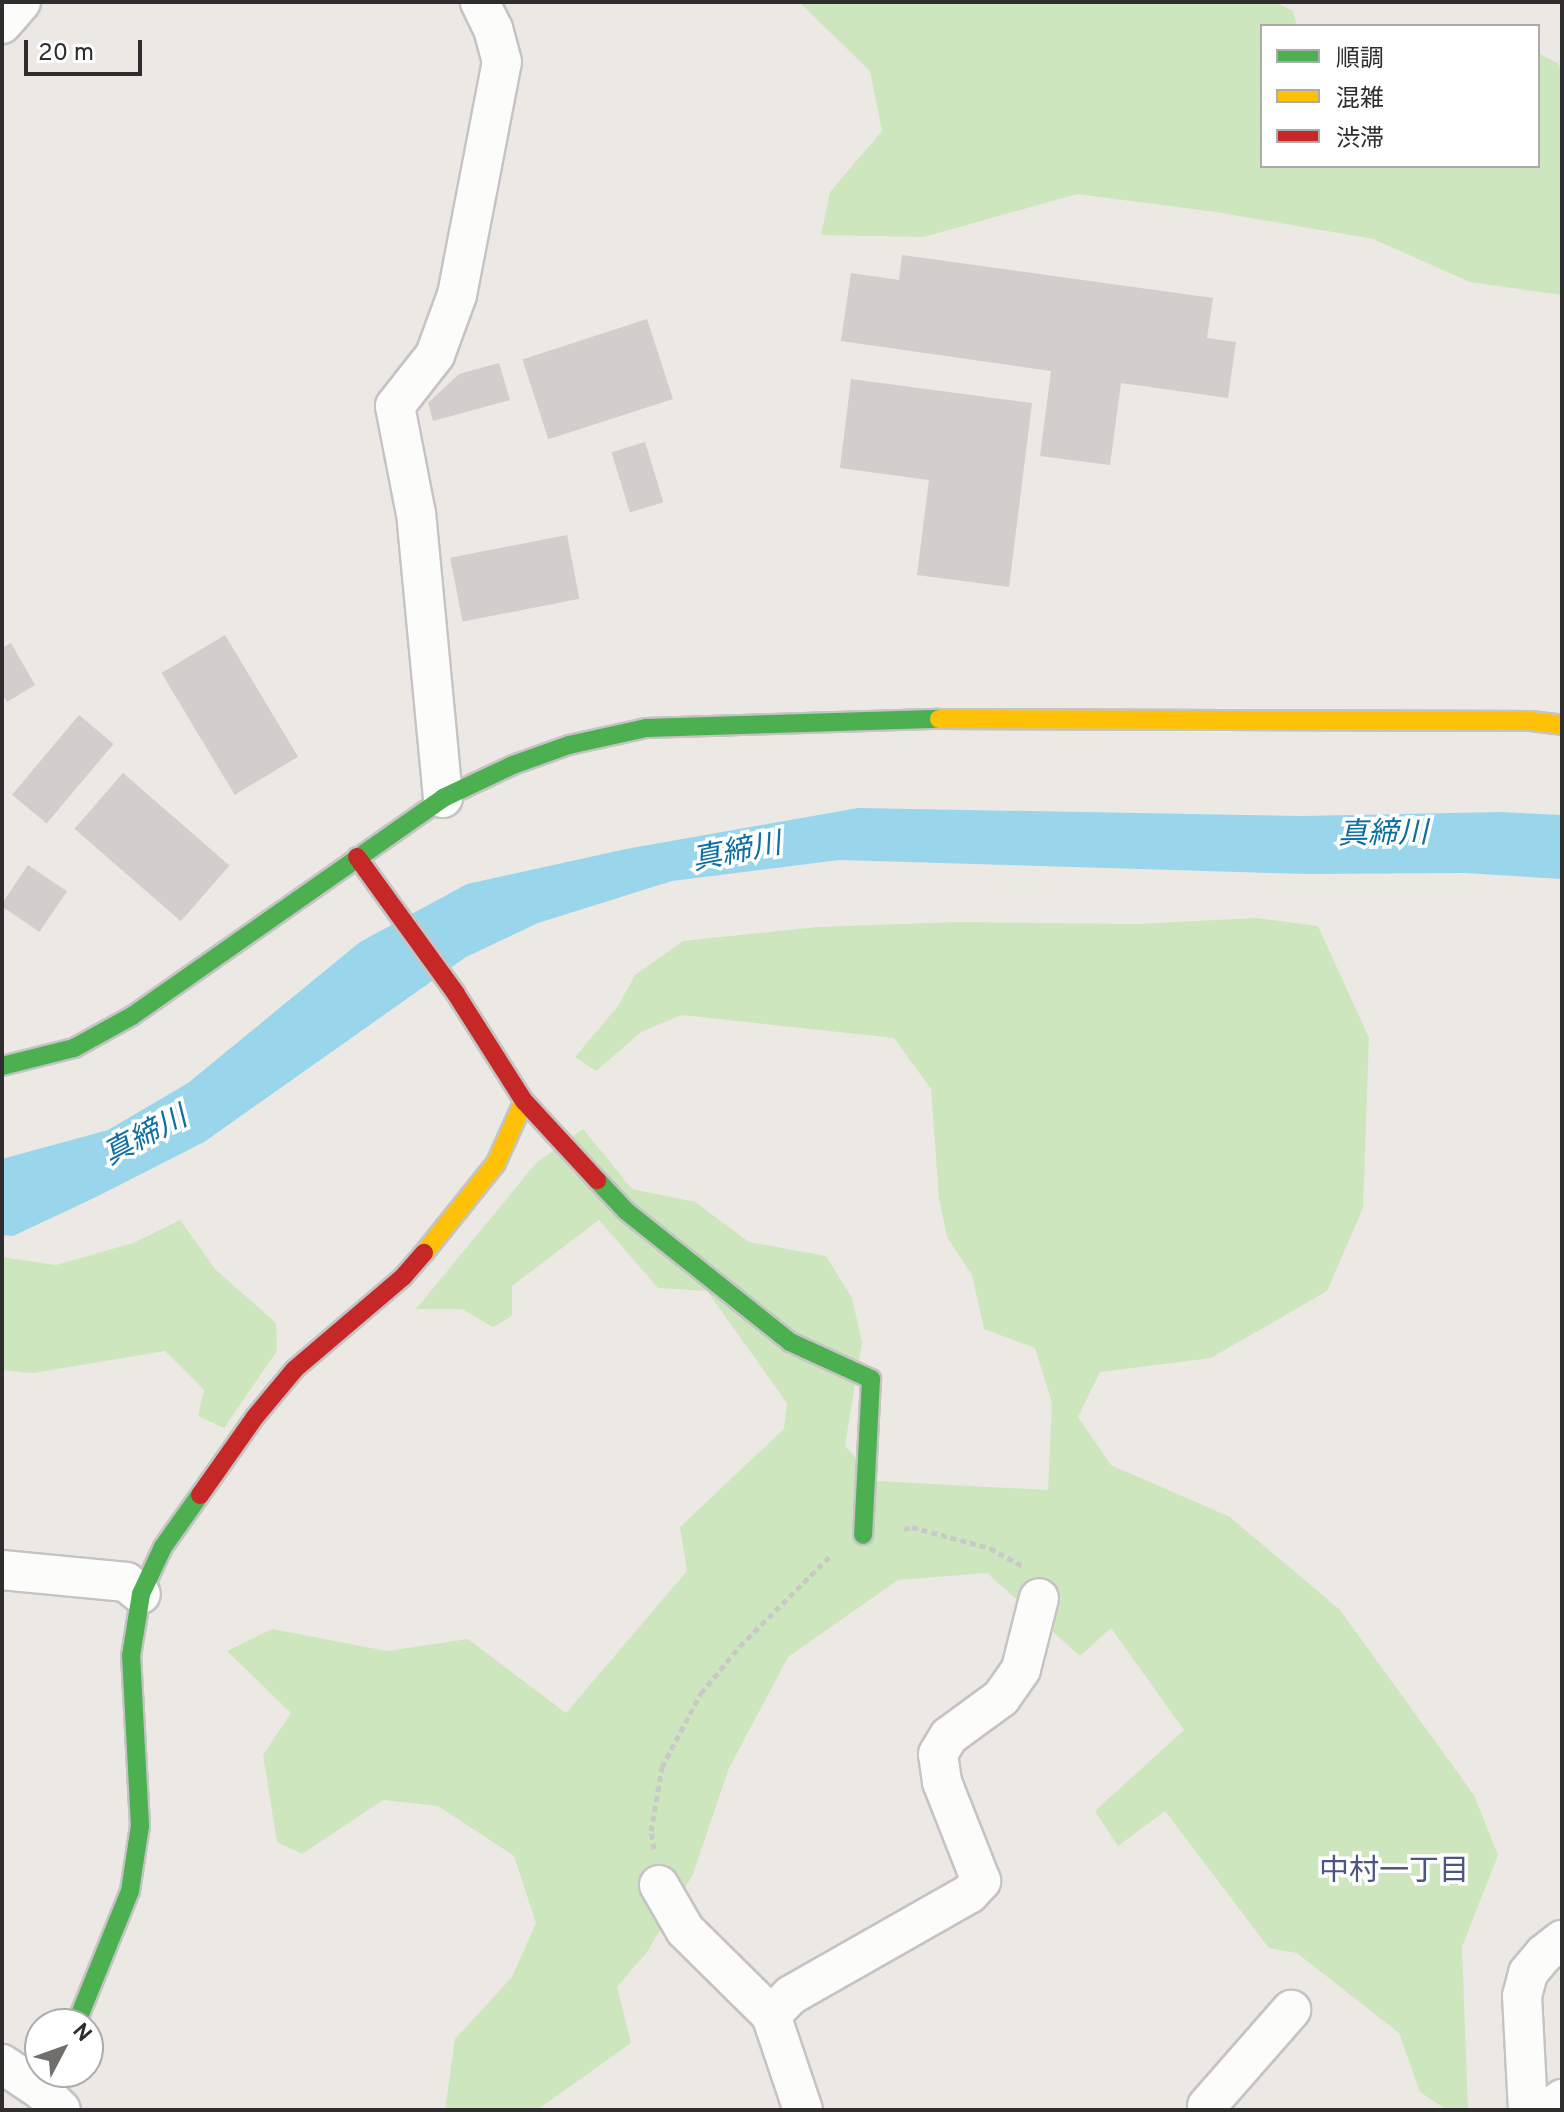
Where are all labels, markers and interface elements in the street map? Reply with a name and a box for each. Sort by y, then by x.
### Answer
scale bar [28,24,146,74]
legend [1260,24,1540,168]
text: 20 m [38,39,94,69]
text: 順調 [1336,45,1384,75]
text: 混雑 [1336,85,1384,115]
text: 渋滞 [1336,125,1384,155]
water label: 真締川 [1338,817,1428,855]
water label: 真締川 [689,828,785,880]
water label: 真締川 [98,1101,194,1175]
district label: 中村一丁目 [1319,1855,1469,1891]
north arrow [24,2008,104,2088]
text: N [66,2018,96,2048]

